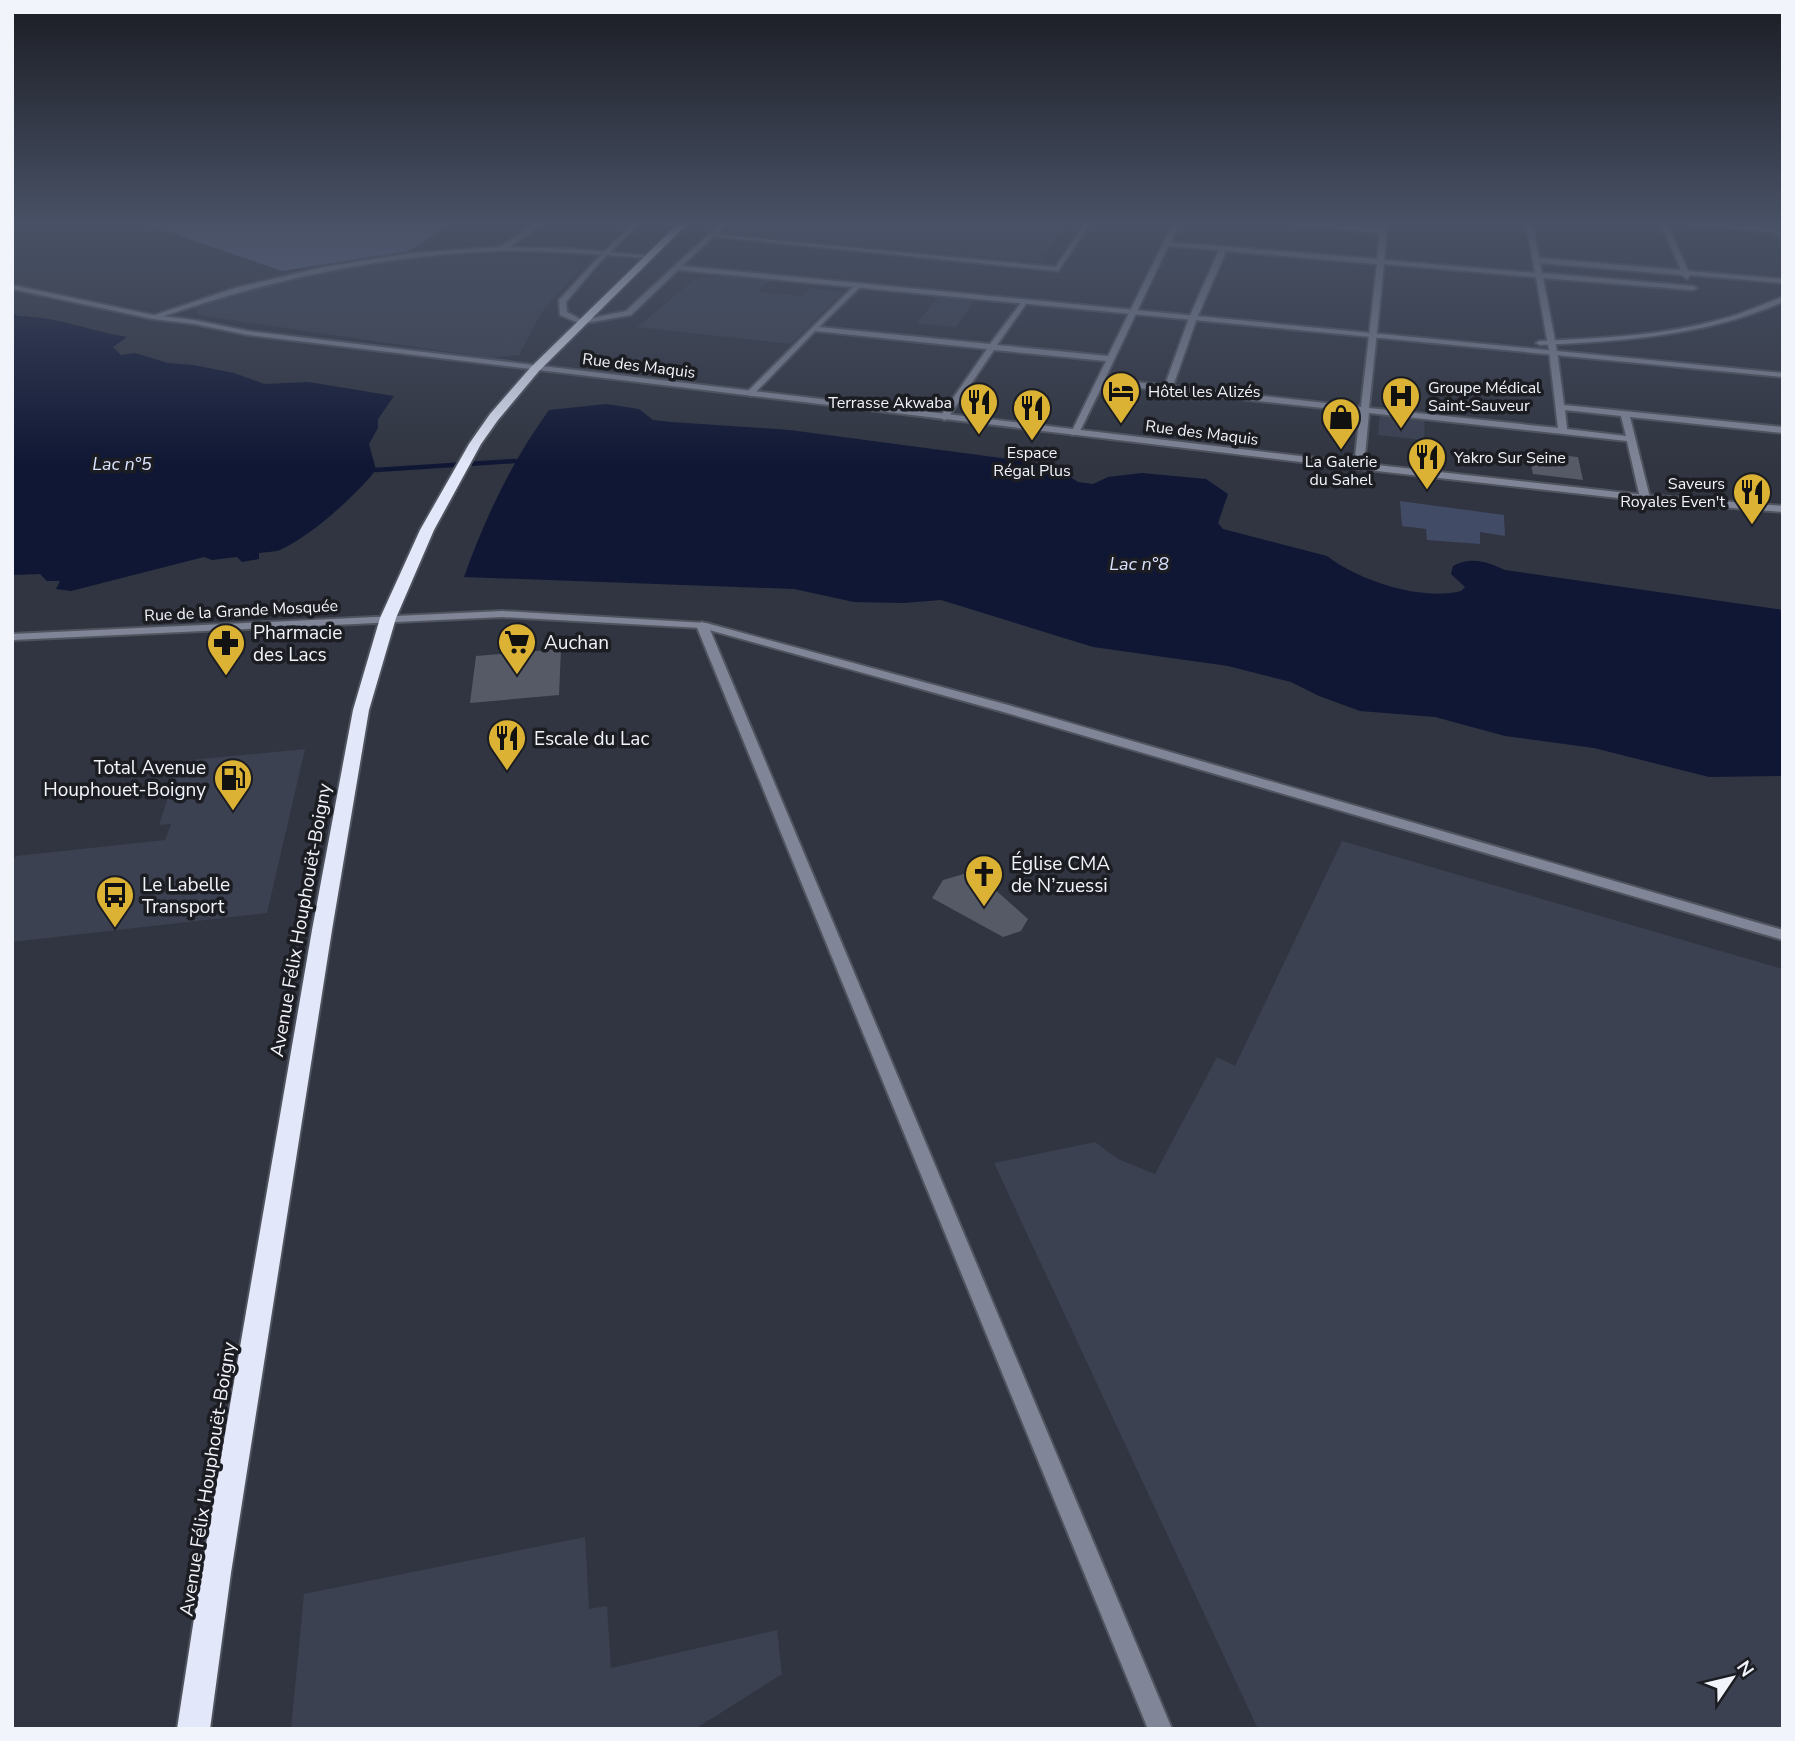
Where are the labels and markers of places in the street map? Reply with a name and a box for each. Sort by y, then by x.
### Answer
hotel icon: Hôtel les Alizés [1100,370,1142,425]
hospital icon: Groupe Médical Saint-Sauveur [1380,375,1422,430]
place label: Groupe Médical Saint-Sauveur [1428,377,1541,417]
restaurant icon: Terrasse Akwaba [958,381,1000,436]
place label: Hôtel les Alizés [1148,381,1260,403]
restaurant icon: Espace Régal Plus [1011,387,1053,442]
place label: Terrasse Akwaba [828,392,952,414]
shop icon: La Galerie du Sahel [1320,396,1362,451]
restaurant icon: Yakro Sur Seine [1406,436,1448,491]
place label: Espace Régal Plus [993,442,1071,482]
place label: Yakro Sur Seine [1453,447,1566,469]
place label: La Galerie du Sahel [1305,451,1377,491]
restaurant icon: Saveurs Royales Even't [1731,471,1773,526]
place label: Saveurs Royales Even't [1620,473,1725,513]
place label: Pharmacie des Lacs [253,620,342,668]
supermarket icon: Auchan [496,621,538,676]
pharmacy icon: Pharmacie des Lacs [205,622,247,677]
place label: Auchan [544,630,609,656]
restaurant icon: Escale du Lac [486,717,528,772]
place label: Escale du Lac [534,726,649,752]
place label: Total Avenue Houphouet-Boigny [43,755,206,803]
fuel station icon: Total Avenue Houphouet-Boigny [212,757,254,812]
place label: Église CMA de N’zuessi [1011,851,1110,899]
church icon: Église CMA de N’zuessi [963,853,1005,908]
place label: Le Labelle Transport [142,872,230,920]
bus stop icon: Le Labelle Transport [94,874,136,929]

